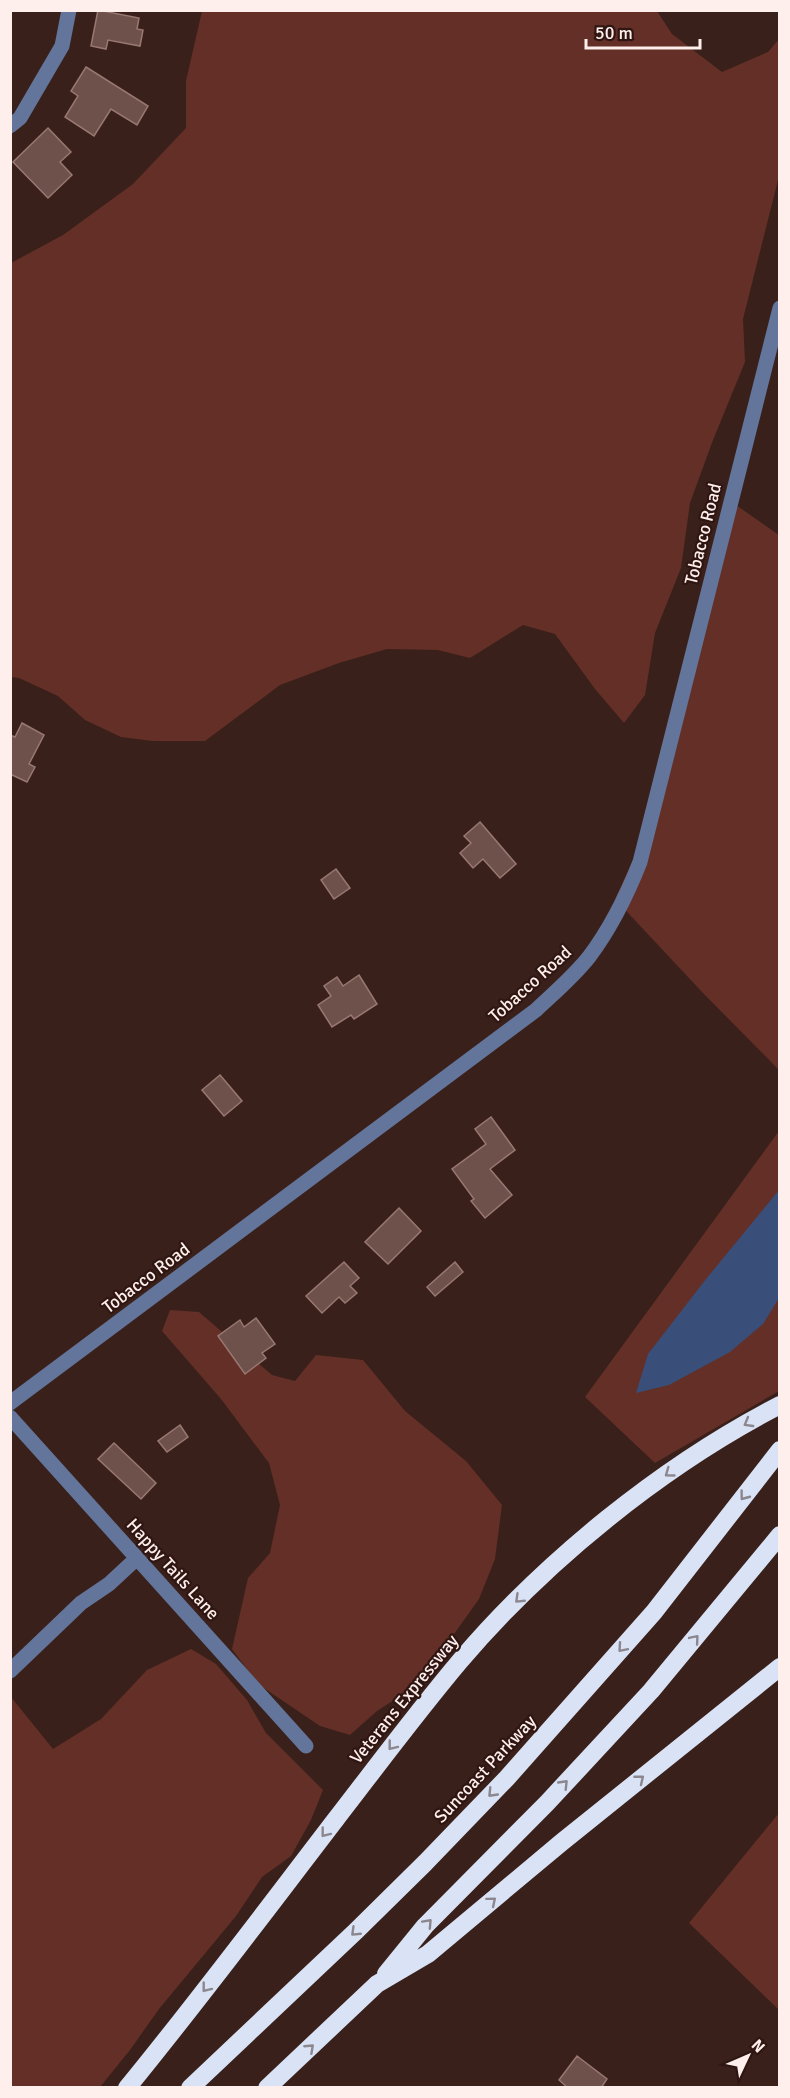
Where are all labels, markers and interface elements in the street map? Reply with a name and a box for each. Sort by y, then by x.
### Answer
scale bar [586,12,700,50]
text: 50 m [595,22,633,44]
street label: Tobacco Road [680,481,726,587]
street label: Tobacco Road [484,941,576,1027]
street label: Tobacco Road [98,1238,194,1318]
one-way arrow [744,1416,754,1427]
one-way arrow [664,1466,675,1477]
one-way arrow [741,1490,752,1501]
street label: Happy Tails Lane [122,1514,224,1624]
one-way arrow [516,1591,527,1602]
street label: Veterans Expressway [345,1629,463,1768]
one-way arrow [688,1635,699,1646]
one-way arrow [618,1641,629,1652]
street label: Suncoast Parkway [429,1710,541,1827]
one-way arrow [388,1739,399,1750]
one-way arrow [633,1775,644,1786]
one-way arrow [557,1781,568,1792]
one-way arrow [488,1786,499,1797]
one-way arrow [321,1827,332,1838]
one-way arrow [485,1897,496,1908]
one-way arrow [420,1920,431,1931]
one-way arrow [351,1925,361,1936]
one-way arrow [202,1981,213,1992]
north arrow [718,2026,778,2086]
text: N [747,2035,769,2057]
one-way arrow [302,2044,313,2055]

